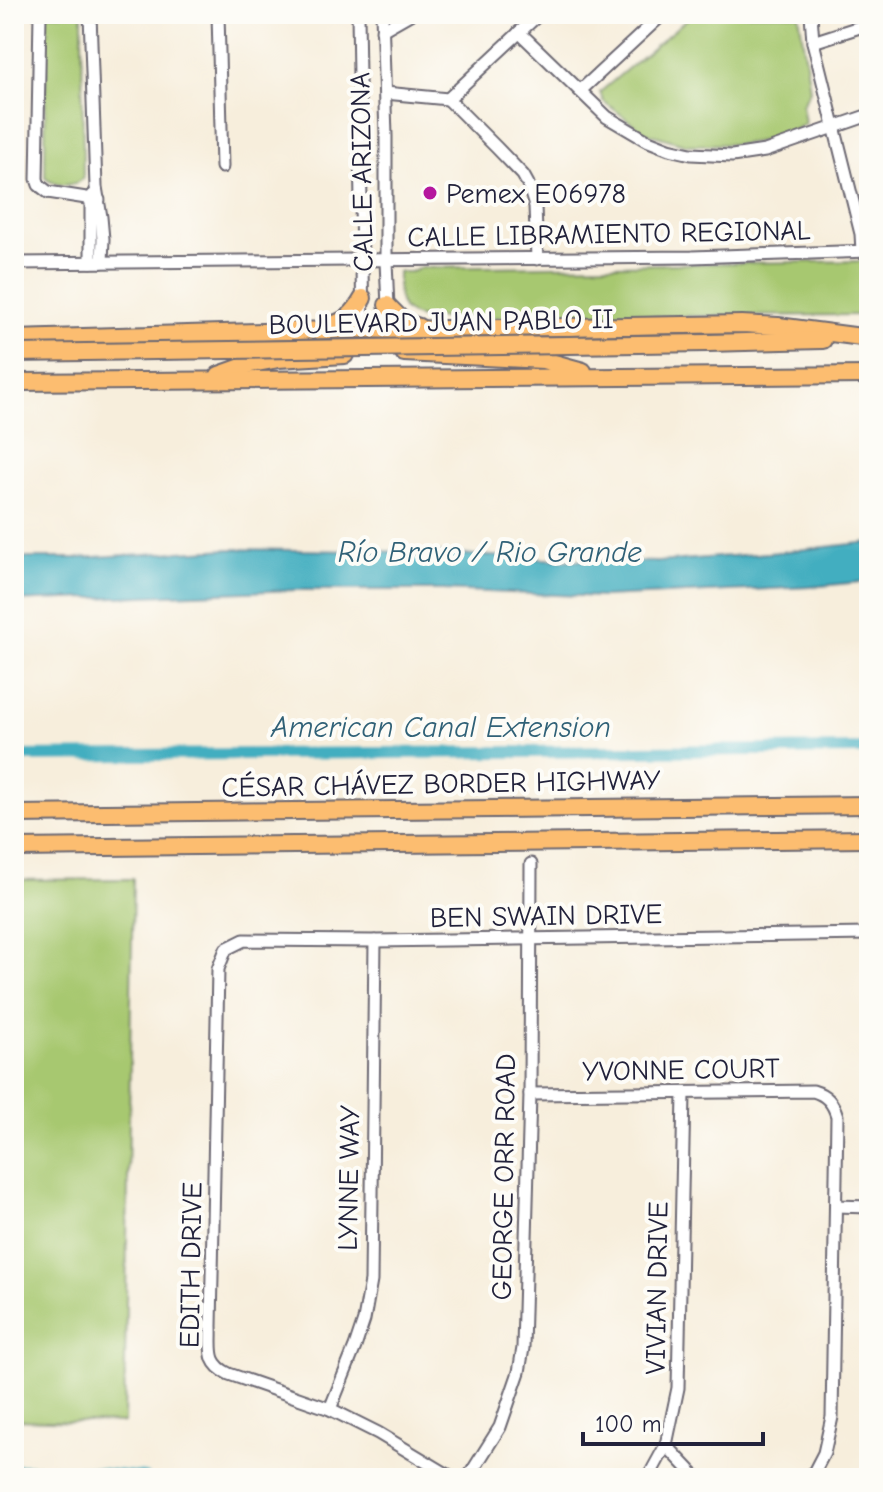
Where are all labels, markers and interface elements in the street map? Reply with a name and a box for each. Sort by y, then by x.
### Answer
street label: CALLE ARIZONA [344,72,380,272]
place label: Pemex E06978 [446,178,626,210]
marker: Pemex E06978 [421,184,439,202]
street label: CALLE LIBRAMIENTO REGIONAL [407,214,811,254]
street label: BOULEVARD JUAN PABLO II [268,303,614,341]
water label: Río Bravo / Rio Grande [338,535,642,570]
water label: American Canal Extension [270,710,611,745]
street label: CÉSAR CHÁVEZ BORDER HIGHWAY [221,763,661,804]
street label: BEN SWAIN DRIVE [430,898,663,934]
street label: YVONNE COURT [582,1052,780,1088]
street label: GEORGE ORR ROAD [486,1053,522,1301]
street label: LYNNE WAY [332,1105,366,1251]
street label: EDITH DRIVE [174,1182,208,1348]
street label: VIVIAN DRIVE [639,1201,675,1375]
scale bar [583,1396,763,1446]
text: 100 m [595,1410,662,1438]

